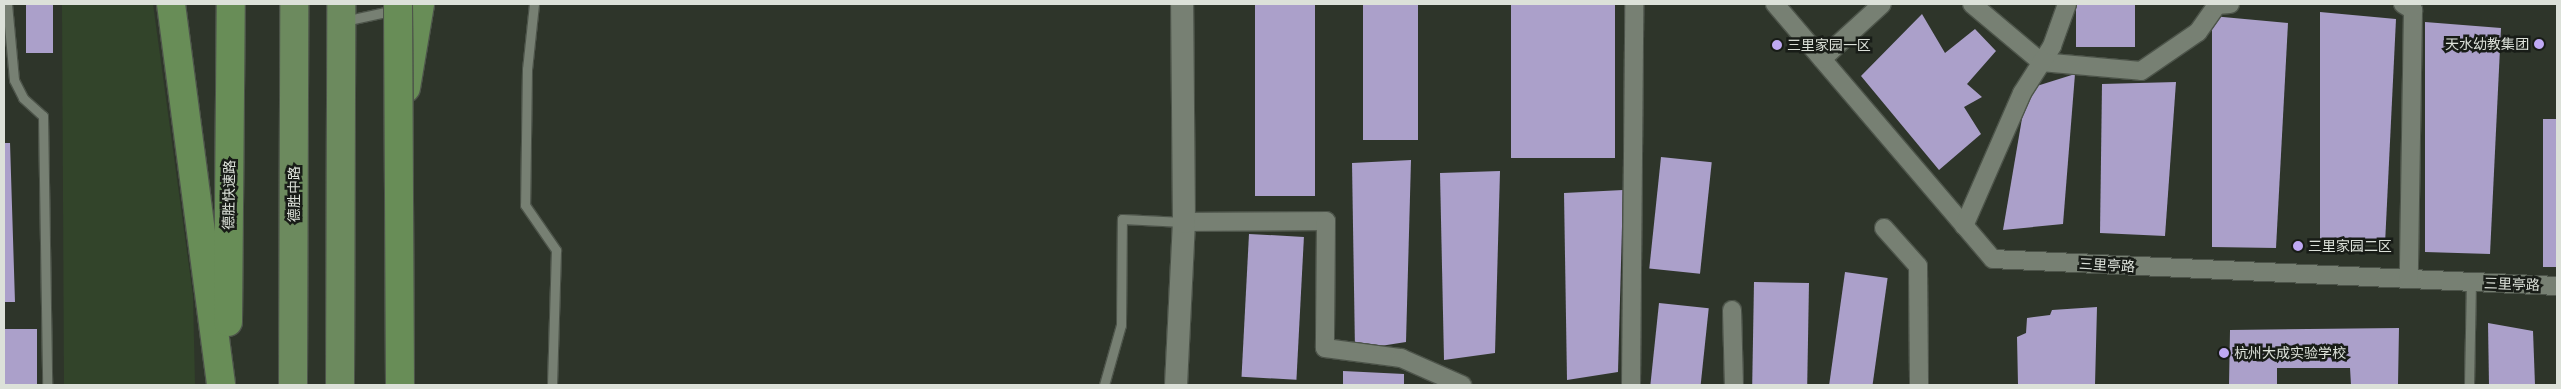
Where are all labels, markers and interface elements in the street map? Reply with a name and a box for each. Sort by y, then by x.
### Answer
place label: 天水幼教集团 [2445,36,2529,52]
place label: 三里家园一区 [1787,37,1871,53]
marker: 天水幼教集团 [2533,38,2545,50]
marker: 三里家园一区 [1771,39,1783,51]
street label: 德胜快速路 [220,160,238,230]
street label: 德胜中路 [286,166,302,222]
place label: 三里家园二区 [2308,238,2392,254]
marker: 三里家园二区 [2292,240,2304,252]
street label: 三里亭路 [2079,255,2135,275]
street label: 三里亭路 [2484,275,2540,293]
place label: 杭州大成实验学校 [2234,345,2346,361]
marker: 杭州大成实验学校 [2218,347,2230,359]

